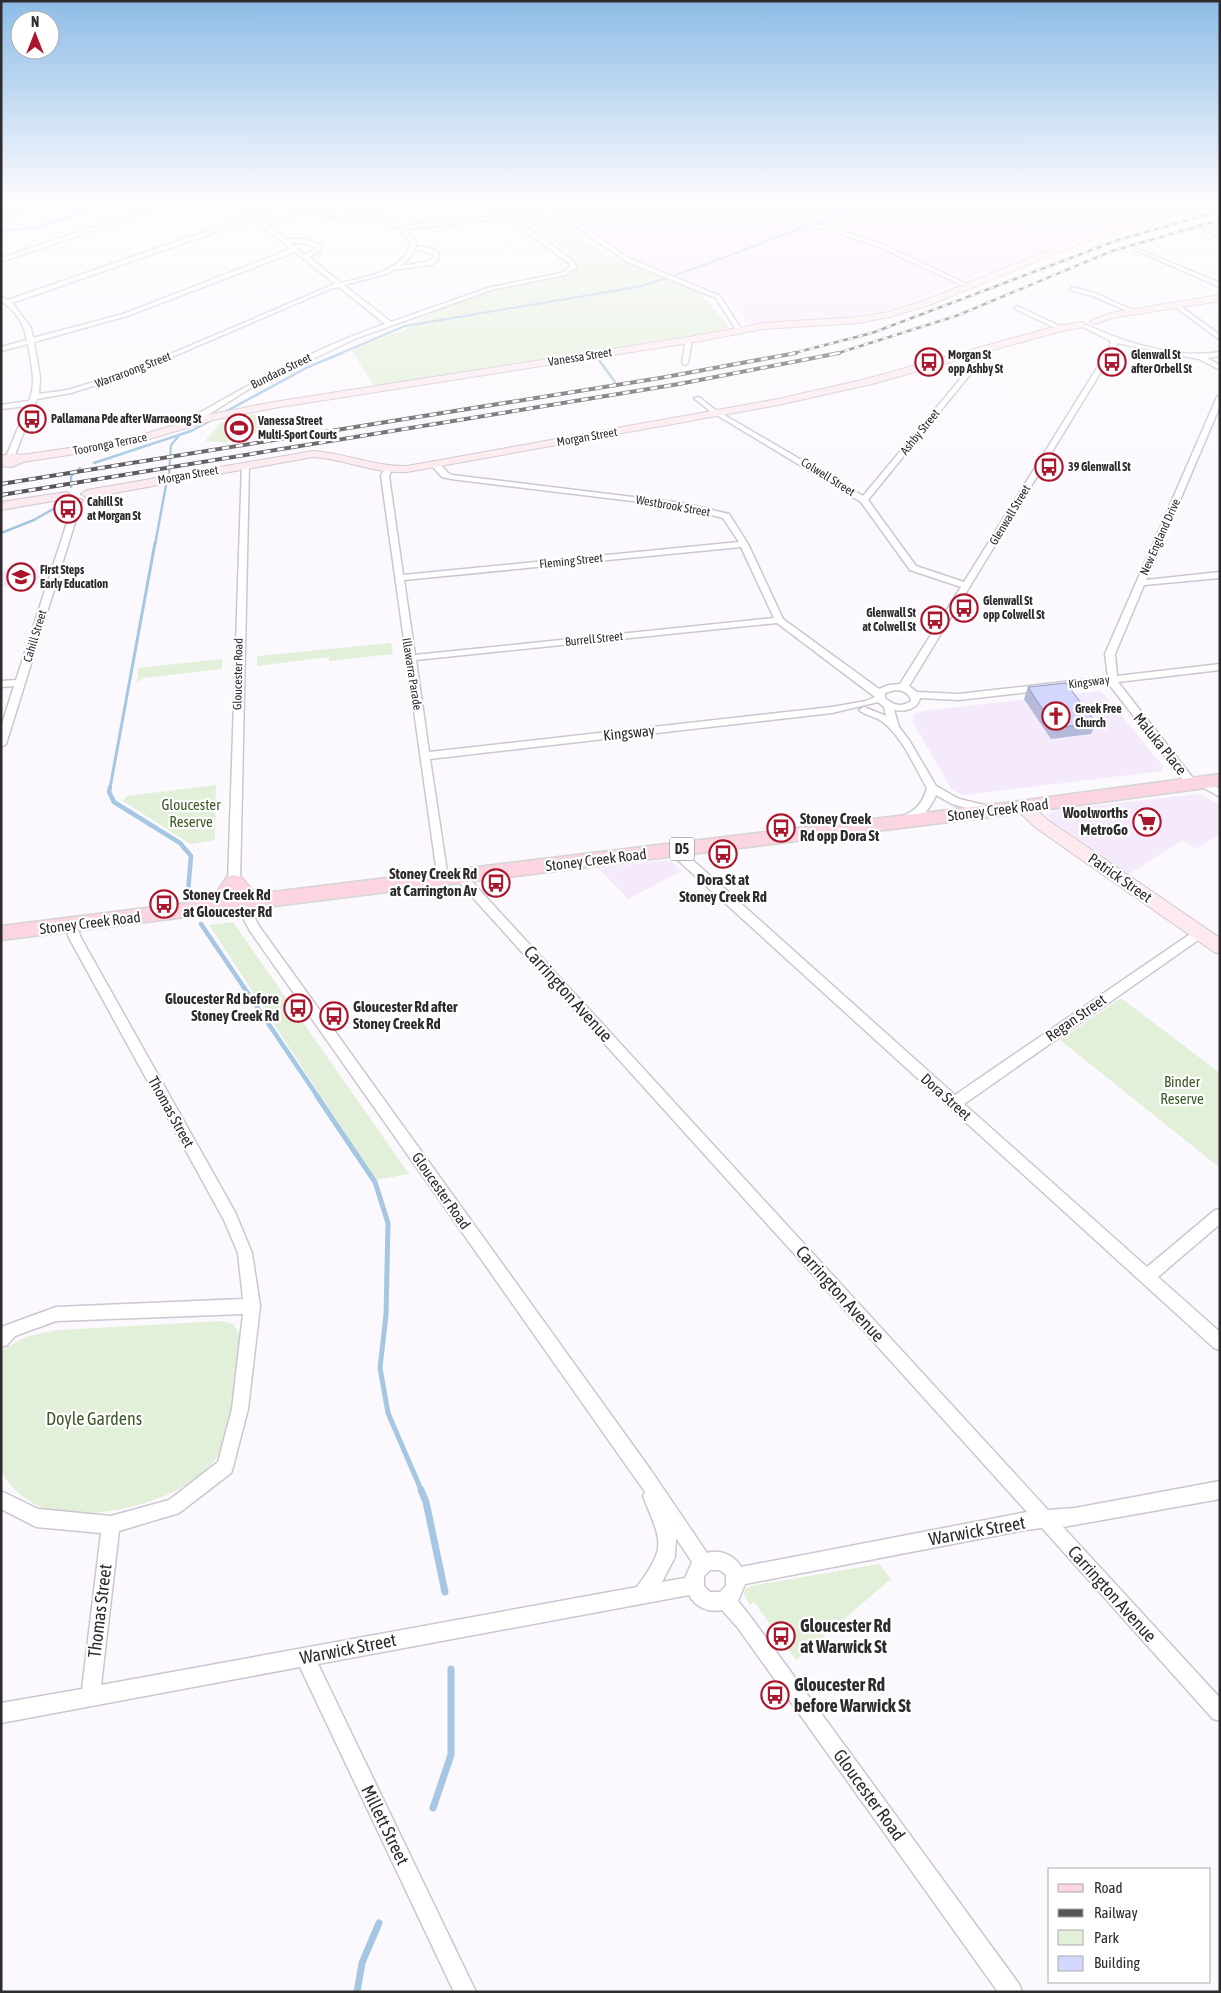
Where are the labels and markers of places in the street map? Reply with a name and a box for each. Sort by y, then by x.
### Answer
bus stop icon: Morgan St opp Ashby St [914,347,944,377]
bus stop icon: Glenwall St after Orbell St [1097,347,1127,377]
place label: Morgan St opp Ashby St [948,348,1004,376]
place label: Glenwall St after Orbell St [1131,348,1193,376]
bus stop icon: Pallamana Pde after Warraoong St [17,404,47,434]
place label: Pallamana Pde after Warraoong St [51,412,202,426]
sports icon: Vanessa Street Multi-Sport Courts [224,413,254,443]
place label: Vanessa Street Multi-Sport Courts [257,414,338,442]
bus stop icon: 39 Glenwall St [1034,452,1064,482]
place label: 39 Glenwall St [1068,460,1131,474]
bus stop icon: Cahill St at Morgan St [53,494,83,524]
place label: Cahill St at Morgan St [87,495,142,523]
school or university icon: First Steps Early Education [6,562,36,592]
place label: First Steps Early Education [40,563,108,591]
bus stop icon: Glenwall St opp Colwell St [949,593,979,623]
place label: Glenwall St opp Colwell St [983,594,1045,622]
bus stop icon: Glenwall St at Colwell St [920,605,950,635]
place label: Glenwall St at Colwell St [862,606,917,634]
church icon: Greek Free Church [1041,701,1071,731]
place label: Greek Free Church [1075,702,1122,730]
place label: Woolworths MetroGo [1062,804,1129,838]
supermarket icon: Woolworths MetroGo [1132,807,1162,837]
place label: Stoney Creek Rd opp Dora St [800,810,880,844]
bus stop icon: Stoney Creek Rd opp Dora St [766,813,796,843]
bus stop icon: Dora St at Stoney Creek Rd [708,839,738,869]
place label: Stoney Creek Rd at Carrington Av [389,865,478,899]
bus stop icon: Stoney Creek Rd at Carrington Av [481,868,511,898]
place label: Dora St at Stoney Creek Rd [679,871,767,905]
place label: Stoney Creek Rd at Gloucester Rd [183,886,272,920]
bus stop icon: Stoney Creek Rd at Gloucester Rd [149,889,179,919]
place label: Gloucester Rd before Stoney Creek Rd [165,990,279,1024]
bus stop icon: Gloucester Rd before Stoney Creek Rd [283,993,313,1023]
place label: Gloucester Rd after Stoney Creek Rd [353,998,458,1032]
bus stop icon: Gloucester Rd after Stoney Creek Rd [319,1001,349,1031]
place label: Gloucester Rd at Warwick St [800,1615,891,1657]
bus stop icon: Gloucester Rd at Warwick St [766,1621,796,1651]
place label: Gloucester Rd before Warwick St [794,1674,912,1716]
bus stop icon: Gloucester Rd before Warwick St [760,1680,790,1710]

